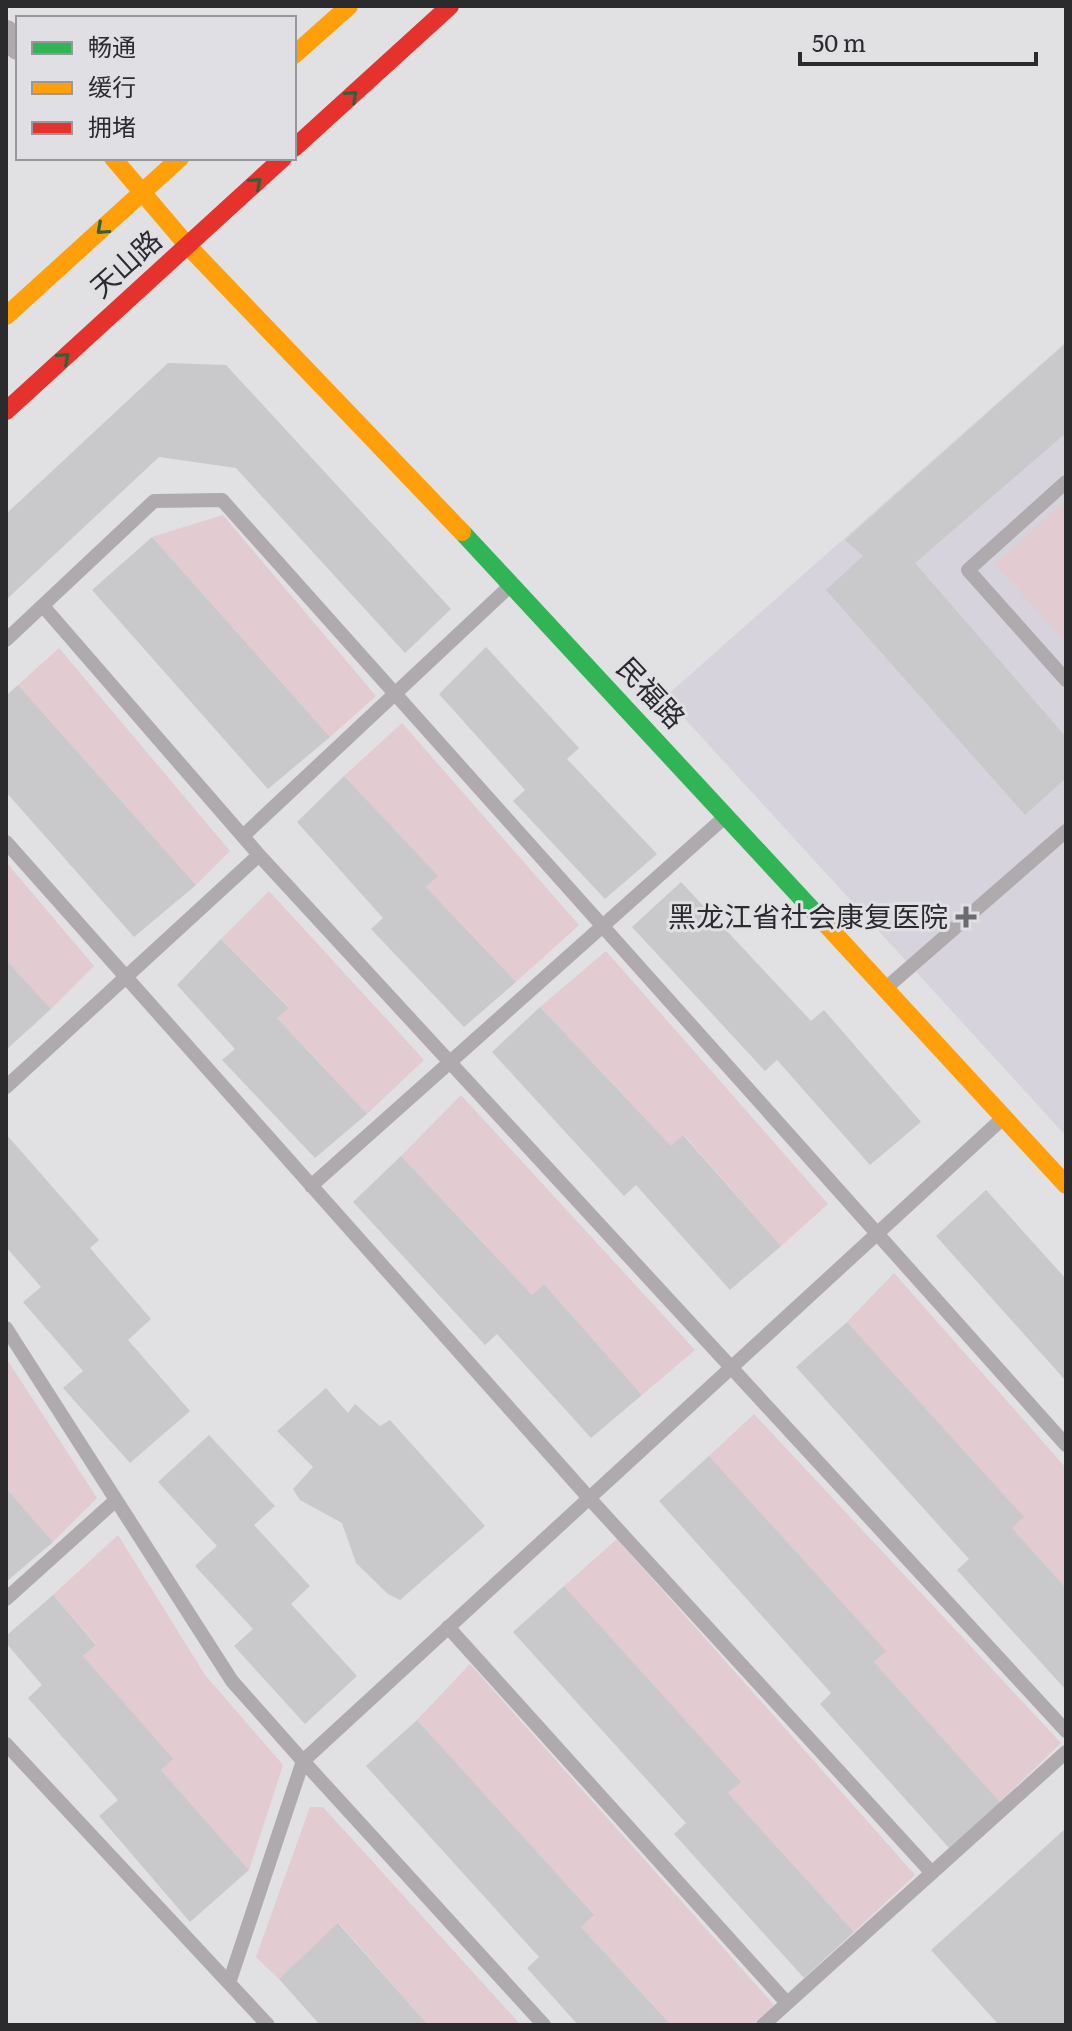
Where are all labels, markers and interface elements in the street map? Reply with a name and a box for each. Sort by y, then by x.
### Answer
legend [16,16,296,160]
scale bar [800,16,1036,66]
text: 50 m [812,24,866,59]
text: 畅通 [88,28,136,63]
text: 缓行 [88,68,136,103]
one-way arrow [342,91,357,105]
text: 拥堵 [88,108,136,143]
one-way arrow [246,178,261,193]
street label: 天山路 [79,219,170,306]
one-way arrow [97,220,111,235]
one-way arrow [54,354,69,368]
street label: 民福路 [608,647,696,737]
place label: 黑龙江省社会康复医院 [668,894,948,936]
marker: 黑龙江省社会康复医院 [955,906,977,928]

